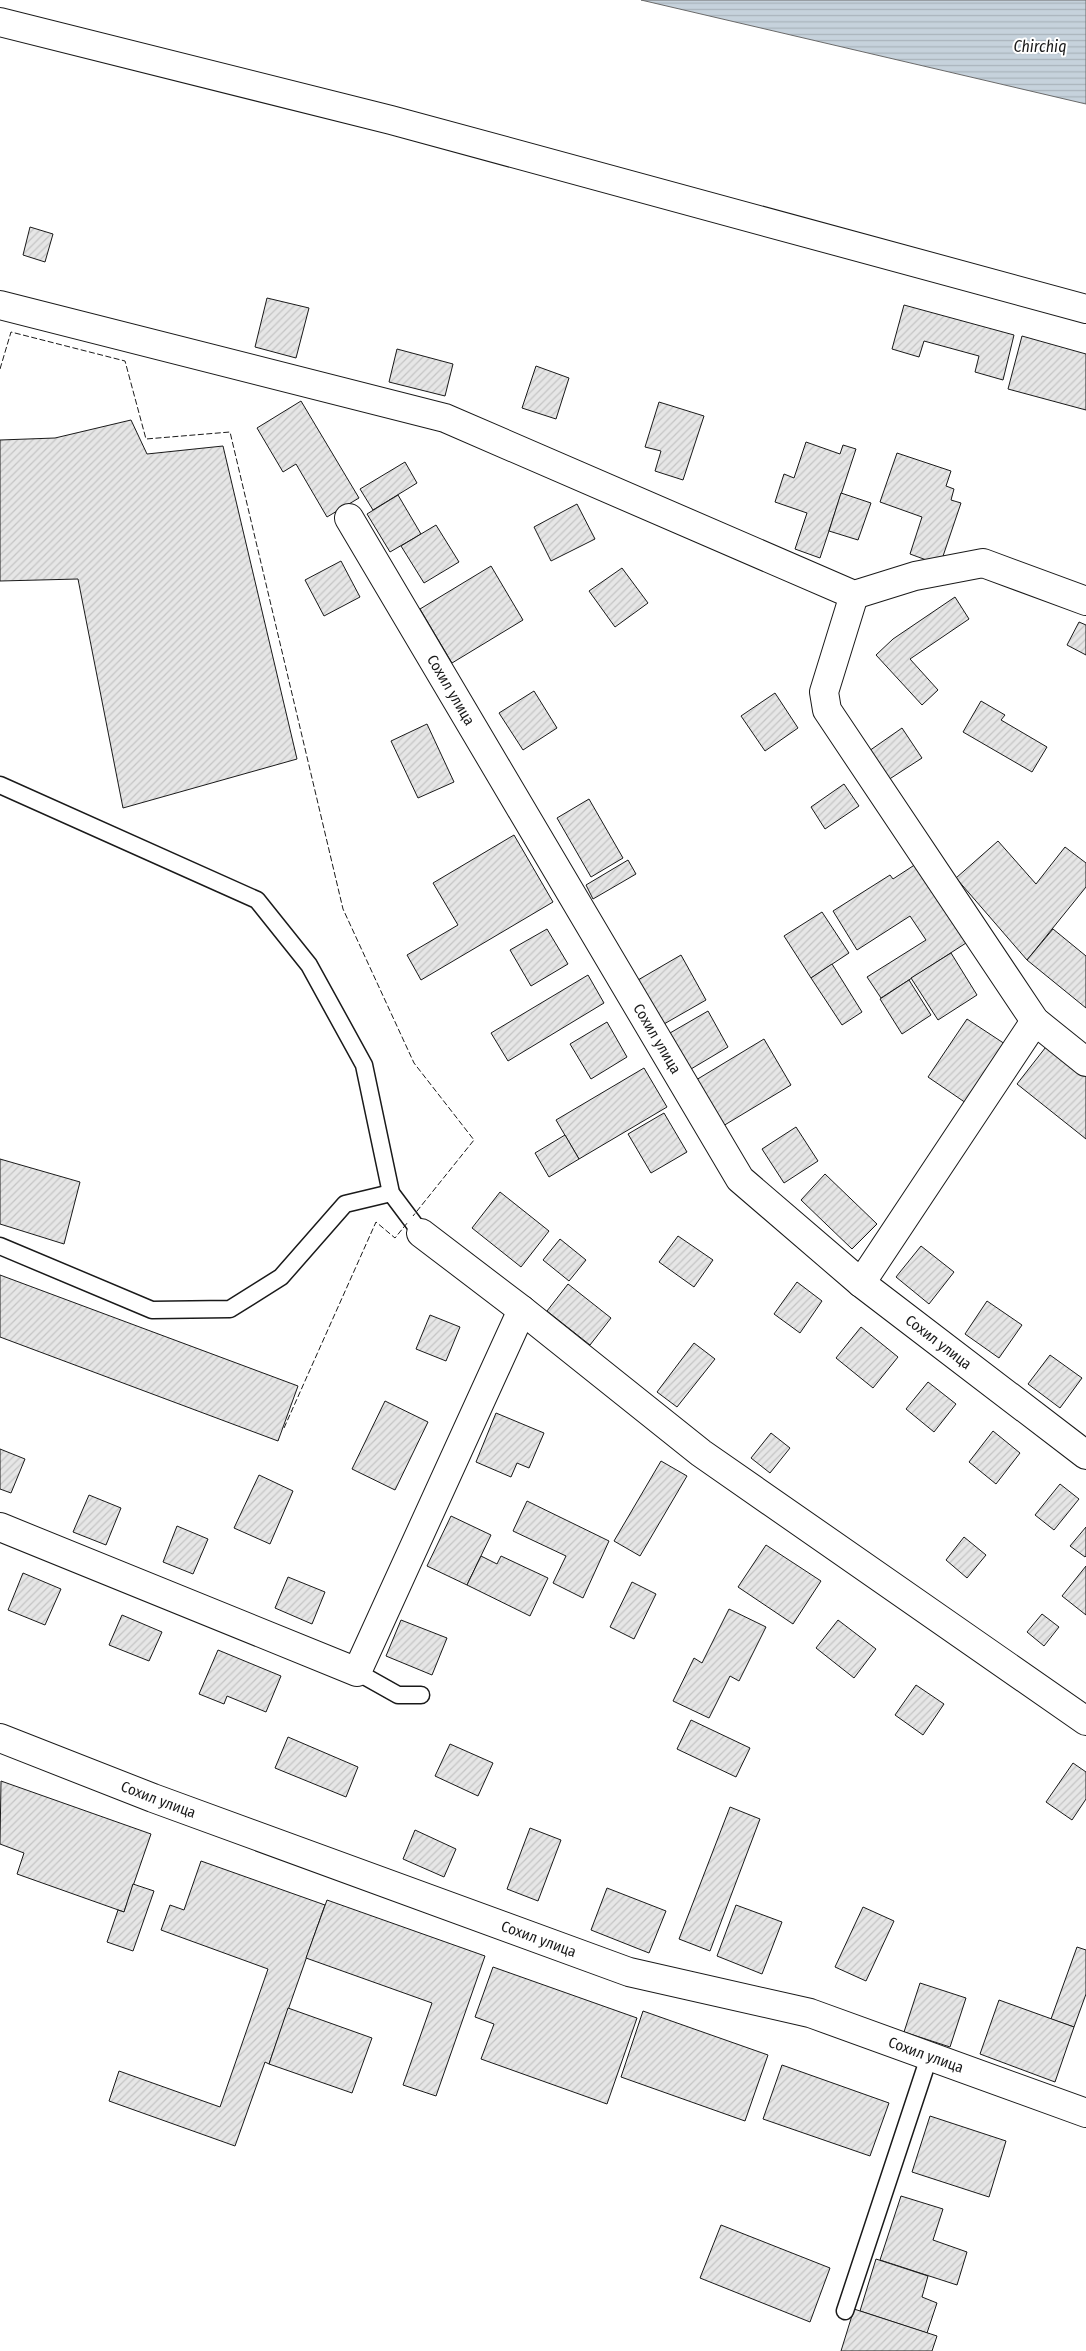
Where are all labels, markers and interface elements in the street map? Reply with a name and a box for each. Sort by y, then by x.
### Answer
water label: Chirchiq [1014,37,1066,56]
street label: Сохил улица [423,652,479,729]
street label: Сохил улица [629,1000,685,1077]
street label: Сохил улица [902,1311,975,1373]
street label: Сохил улица [118,1777,198,1822]
street label: Сохил улица [499,1917,579,1961]
street label: Сохил улица [886,2033,966,2077]

